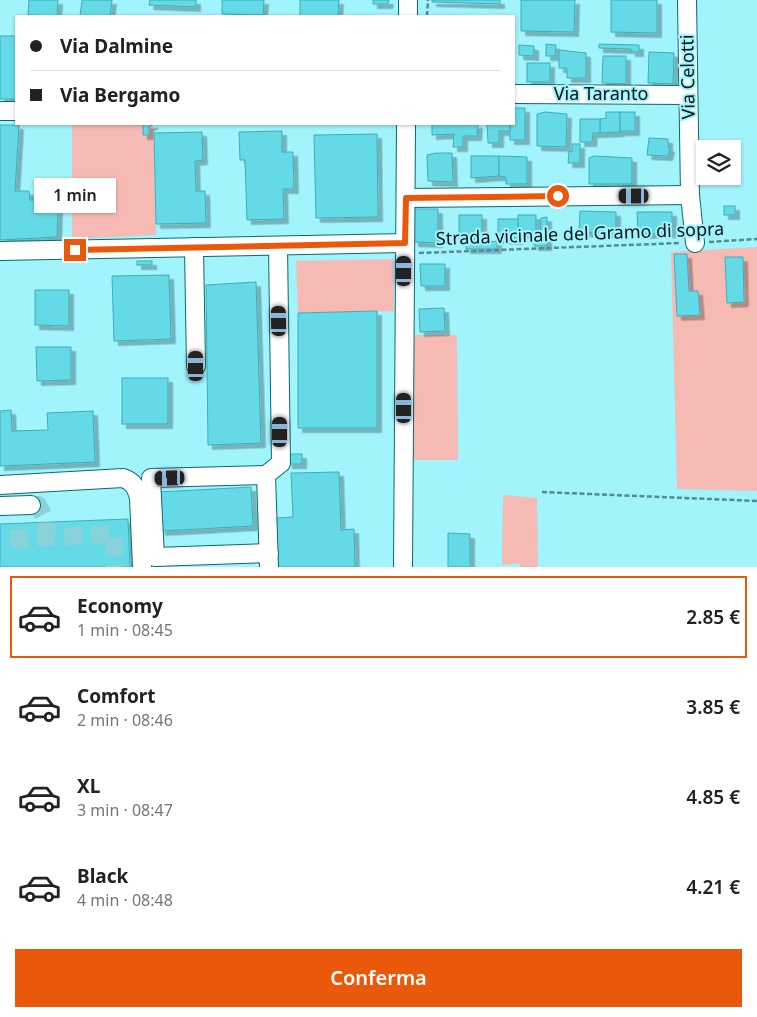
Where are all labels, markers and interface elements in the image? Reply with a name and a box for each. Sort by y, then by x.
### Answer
text: Via Dalmine [60,33,173,59]
street label: Via Celotti [674,34,700,120]
street label: Via Taranto [554,81,648,105]
text: Via Bergamo [60,82,180,108]
map controls [696,140,741,185]
button: layers [696,140,741,185]
callout: 1 min [34,178,116,212]
text: 1 min [53,184,97,206]
route start [547,185,569,207]
car [619,189,649,204]
street label: Strada vicinale del Gramo di sopra [435,216,725,250]
route end [64,239,86,261]
car [396,256,411,286]
car [271,306,286,336]
car [188,351,203,381]
car [396,393,411,423]
car [272,417,287,447]
car [154,470,185,486]
text: Economy [77,593,163,619]
icon: car [17,595,62,640]
text: 2.85 € [686,604,740,630]
text: 1 min · 08:45 [77,619,173,641]
text: Comfort [77,683,156,709]
icon: car [17,685,62,730]
text: 3.85 € [686,694,740,720]
text: 2 min · 08:46 [77,709,173,731]
text: XL [77,773,100,799]
icon: car [17,775,62,820]
text: 4.85 € [686,784,740,810]
text: 3 min · 08:47 [77,799,173,821]
text: Black [77,863,128,889]
icon: car [17,865,62,910]
text: 4.21 € [686,874,740,900]
text: 4 min · 08:48 [77,889,173,911]
button: Conferma [15,949,742,1007]

